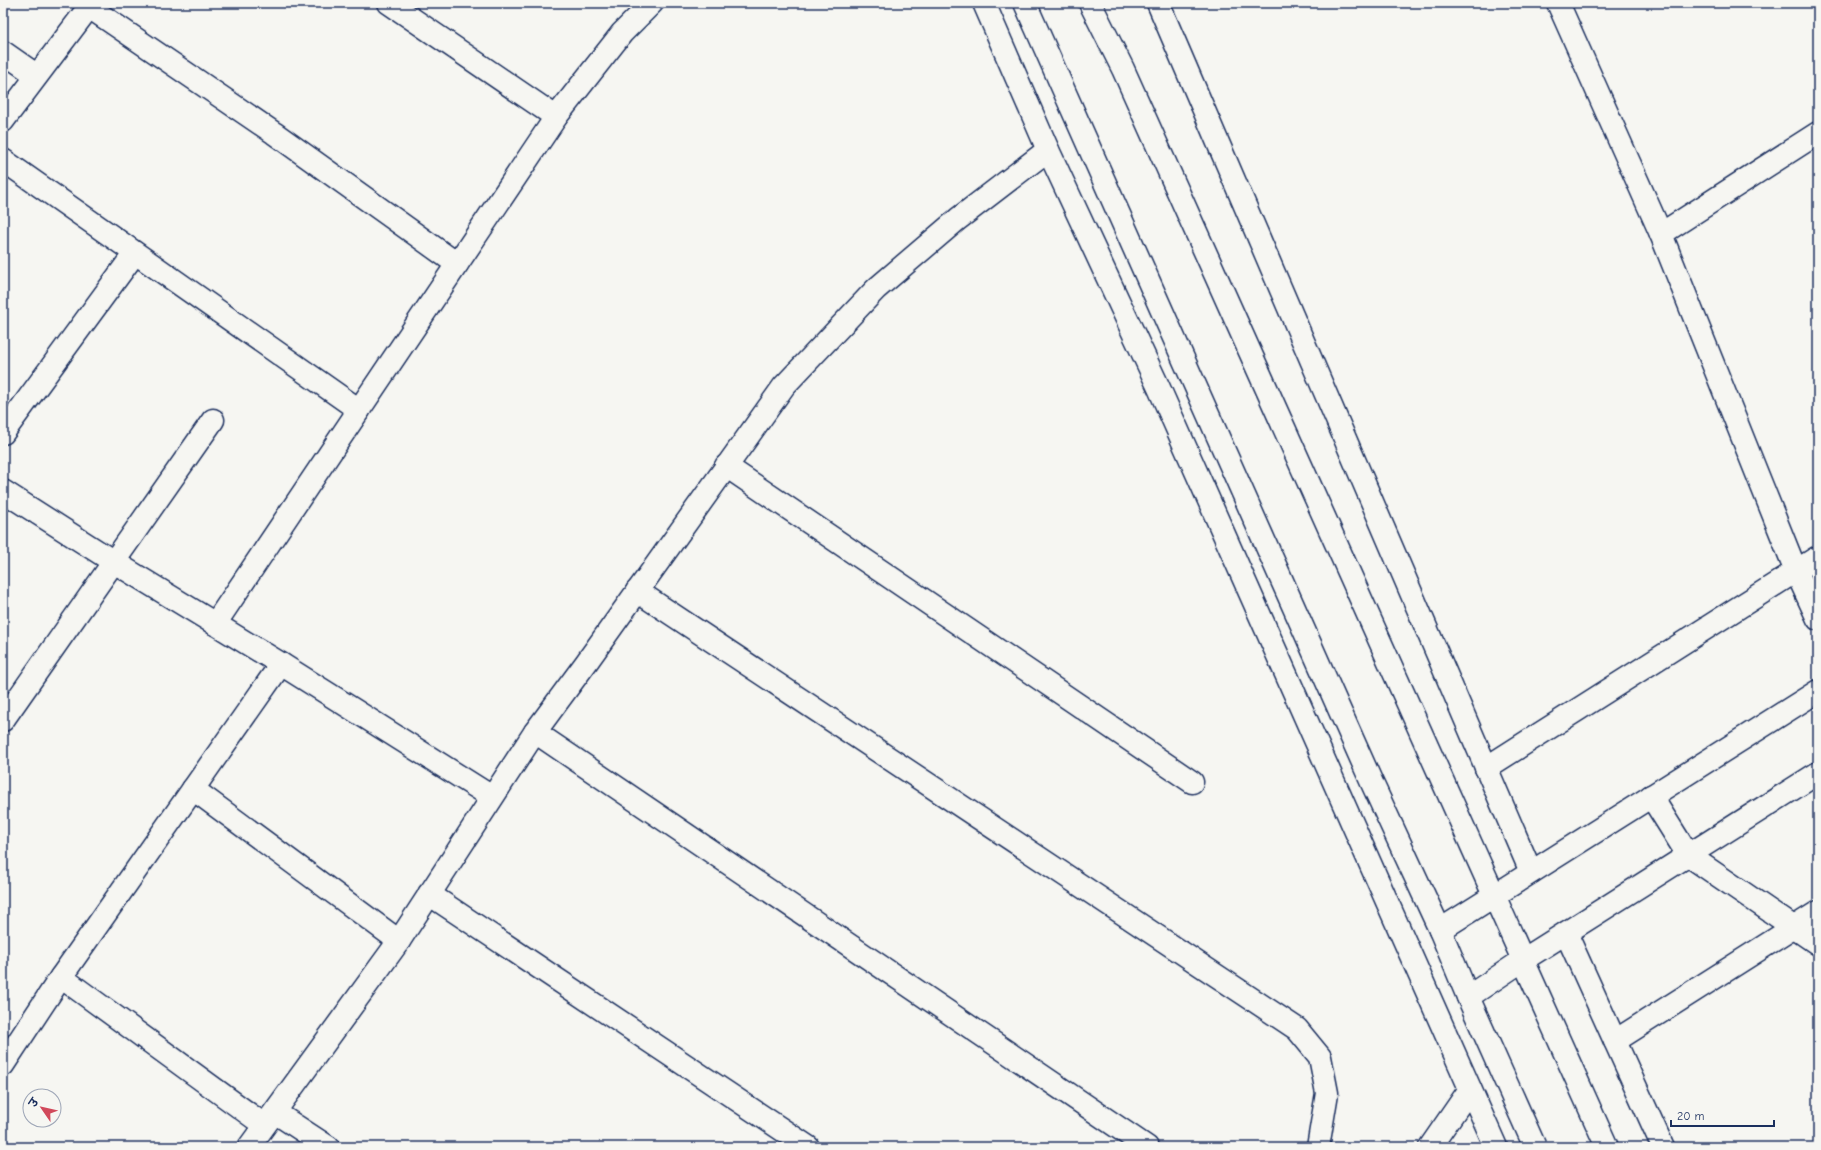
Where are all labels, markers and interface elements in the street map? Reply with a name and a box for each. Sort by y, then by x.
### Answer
north arrow [22,1088,62,1128]
text: उ [26,1095,42,1110]
scale bar [1671,1102,1774,1128]
text: 20 m [1677,1109,1705,1123]

